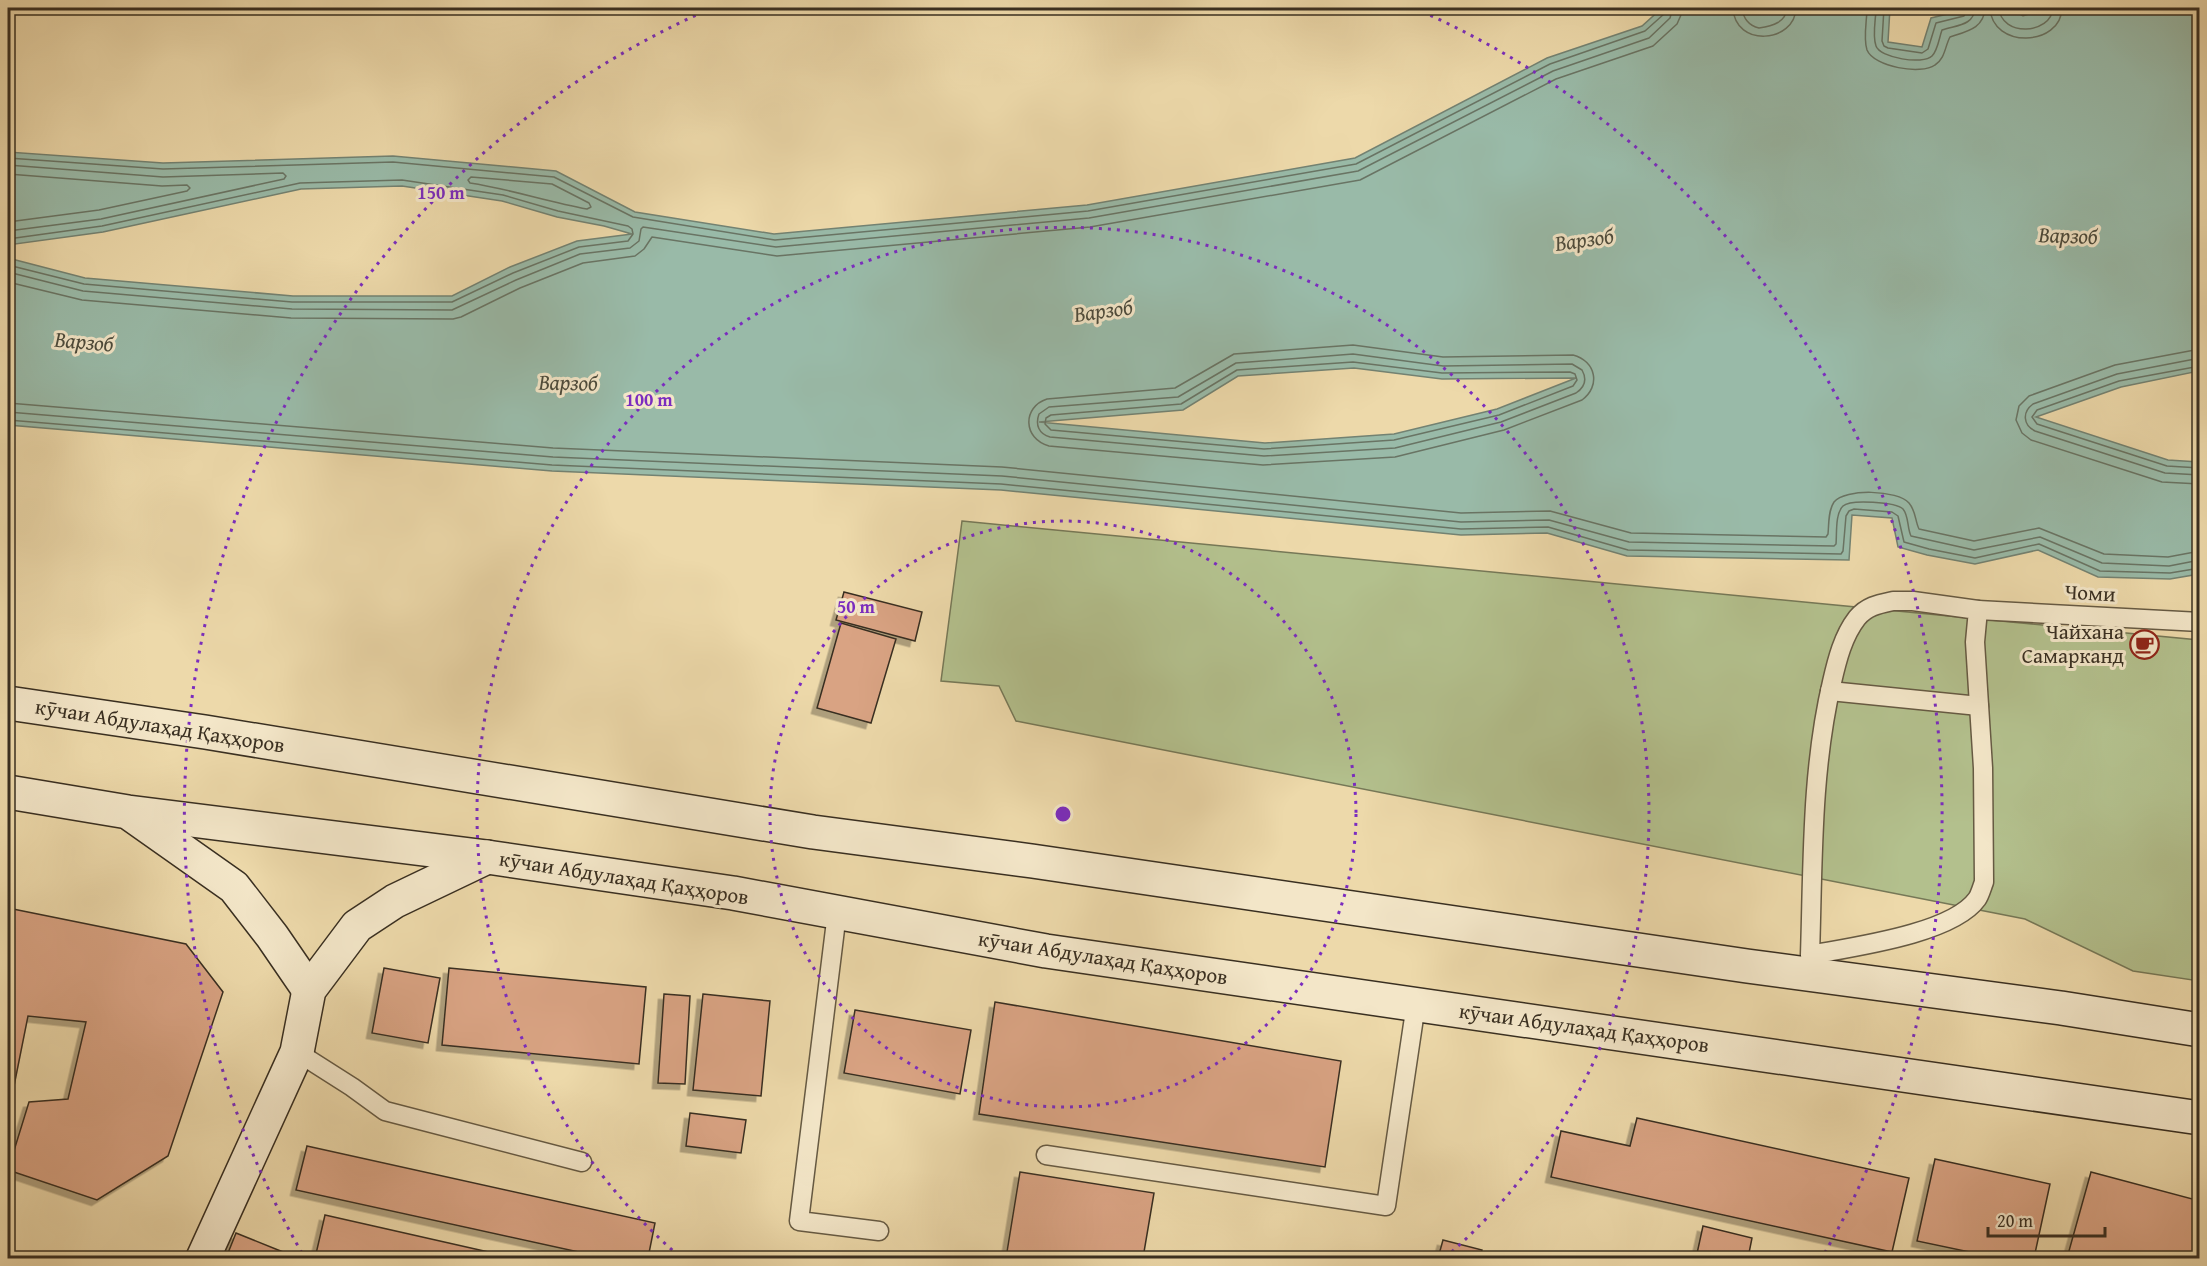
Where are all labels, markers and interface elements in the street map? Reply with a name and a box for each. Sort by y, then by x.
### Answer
text: 150 m [417,179,465,206]
water label: Варзоб [2037,218,2099,252]
water label: Варзоб [1552,219,1616,259]
water label: Варзоб [1071,290,1135,330]
water label: Варзоб [52,322,115,360]
water label: Варзоб [537,365,598,399]
text: 100 m [625,386,673,413]
street label: Чоми [2064,576,2116,609]
text: 50 m [837,593,876,620]
place label: Чайхана Самарканд [2022,616,2125,671]
cafe icon: Чайхана Самарканд [2129,628,2161,660]
street label: кӯчаи Абдулаҳад Қаҳҳоров [33,690,287,761]
centre of rings [1053,804,1073,824]
street label: кӯчаи Абдулаҳад Қаҳҳоров [497,842,751,913]
street label: кӯчаи Абдулаҳад Қаҳҳоров [976,922,1230,993]
street label: кӯчаи Абдулаҳад Қаҳҳоров [1457,995,1711,1060]
scale bar [1988,1200,2105,1238]
text: 20 m [1997,1207,2033,1234]

